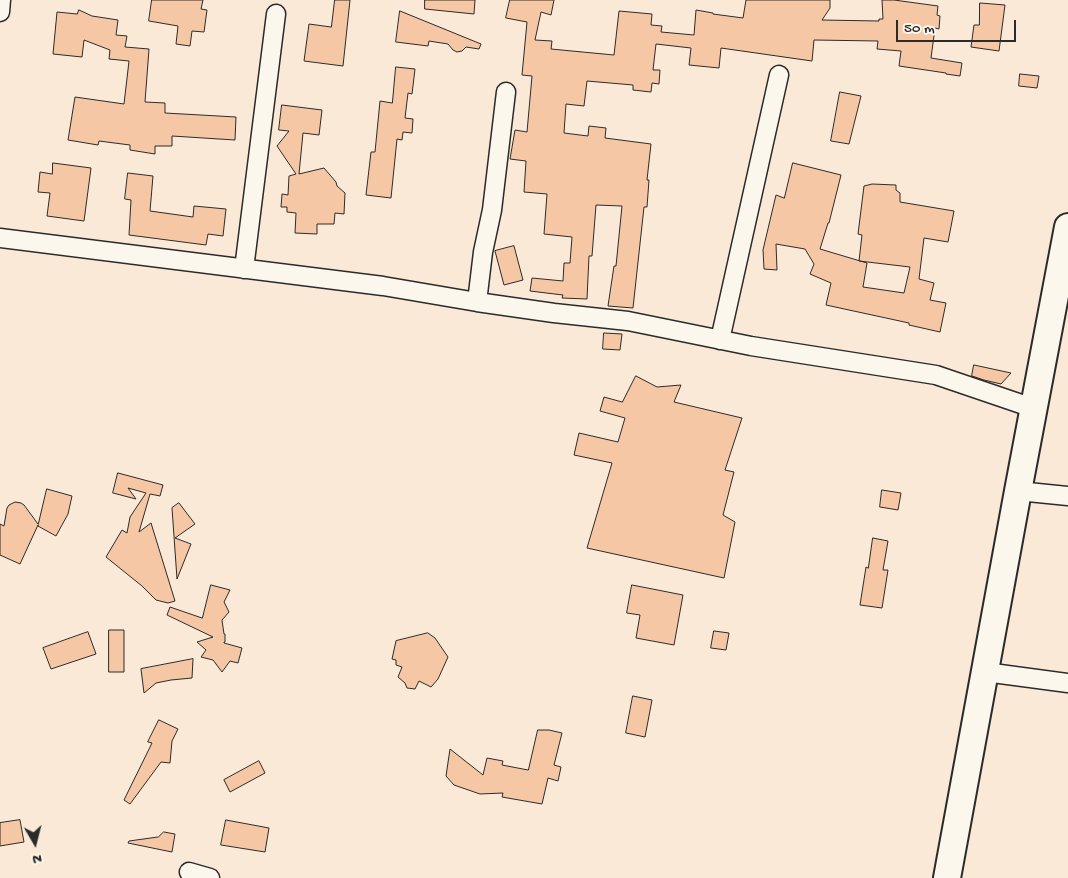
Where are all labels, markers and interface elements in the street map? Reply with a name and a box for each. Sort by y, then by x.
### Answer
scale bar [898,10,1018,42]
text: 50 m [904,20,935,38]
north arrow [10,818,60,868]
text: N [31,849,43,867]

